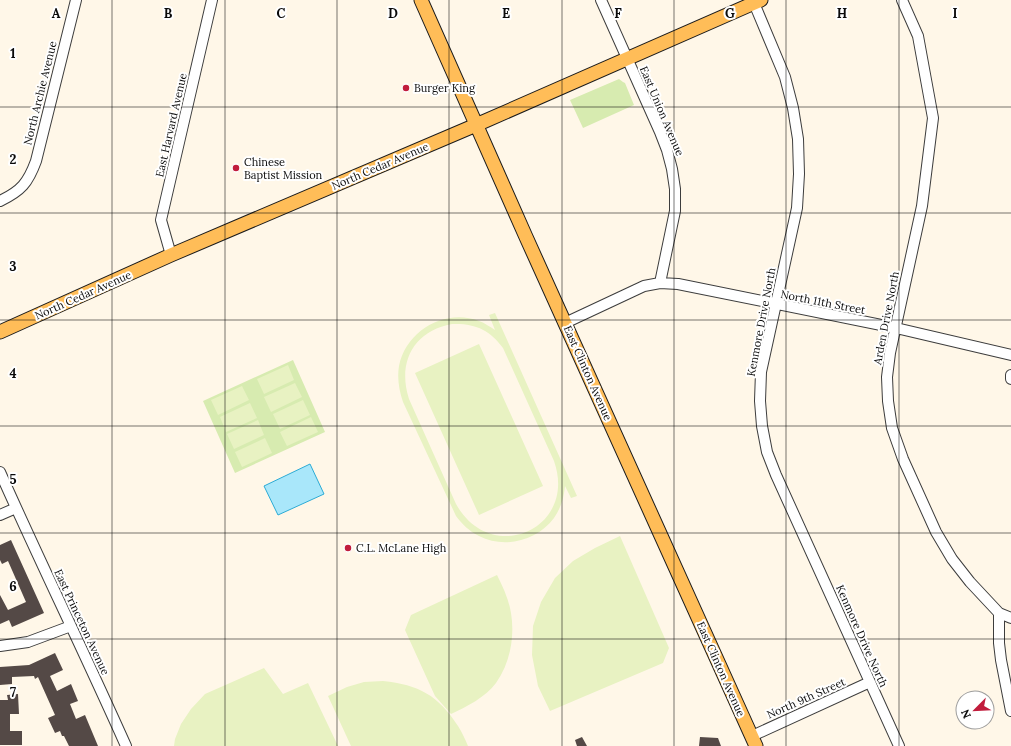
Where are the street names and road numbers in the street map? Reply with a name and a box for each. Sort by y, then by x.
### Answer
street label: North Archie Avenue [20,40,60,146]
street label: East Union Avenue [637,64,687,158]
street label: East Harvard Avenue [152,72,190,178]
street label: North Cedar Avenue [329,139,431,193]
street label: Kenmore Drive North [744,266,779,378]
street label: North Cedar Avenue [33,267,133,323]
street label: Arden Drive North [870,270,902,367]
street label: North 11th Street [779,287,867,317]
street label: East Clinton Avenue [561,323,615,423]
street label: East Princeton Avenue [51,567,113,677]
street label: Kenmore Drive North [833,583,891,690]
street label: East Clinton Avenue [694,619,748,719]
street label: North 9th Street [765,674,848,722]

